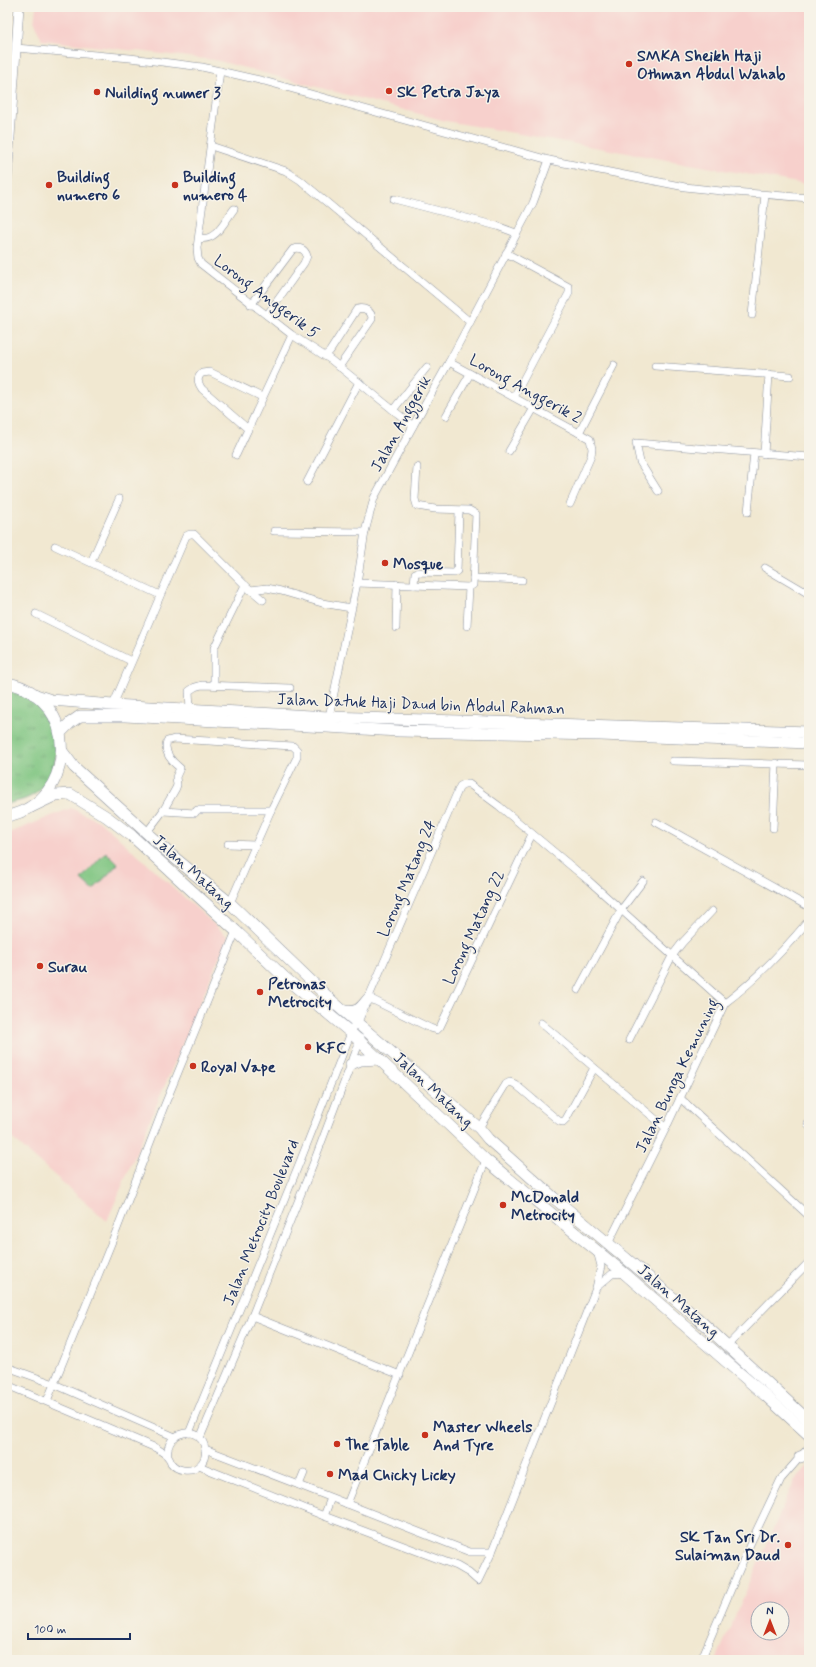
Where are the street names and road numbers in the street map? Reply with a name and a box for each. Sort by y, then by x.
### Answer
street label: Lorong Anggerik 5 [208,251,323,345]
street label: Lorong Anggerik 2 [465,350,585,430]
street label: Jalan Anggerik [366,372,437,476]
street label: Jalan Datuk Haji Daud bin Abdul Rahman [277,689,565,720]
street label: Lorong Matang 24 [373,816,443,941]
street label: Jalan Matang [148,830,238,914]
street label: Lorong Matang 22 [439,867,511,989]
street label: Jalan Bunga Kemuning [631,995,725,1157]
street label: Jalan Matang [388,1048,478,1133]
street label: Jalan Metrocity Boulevard [218,1136,304,1309]
street label: Jalan Matang [632,1260,724,1343]

